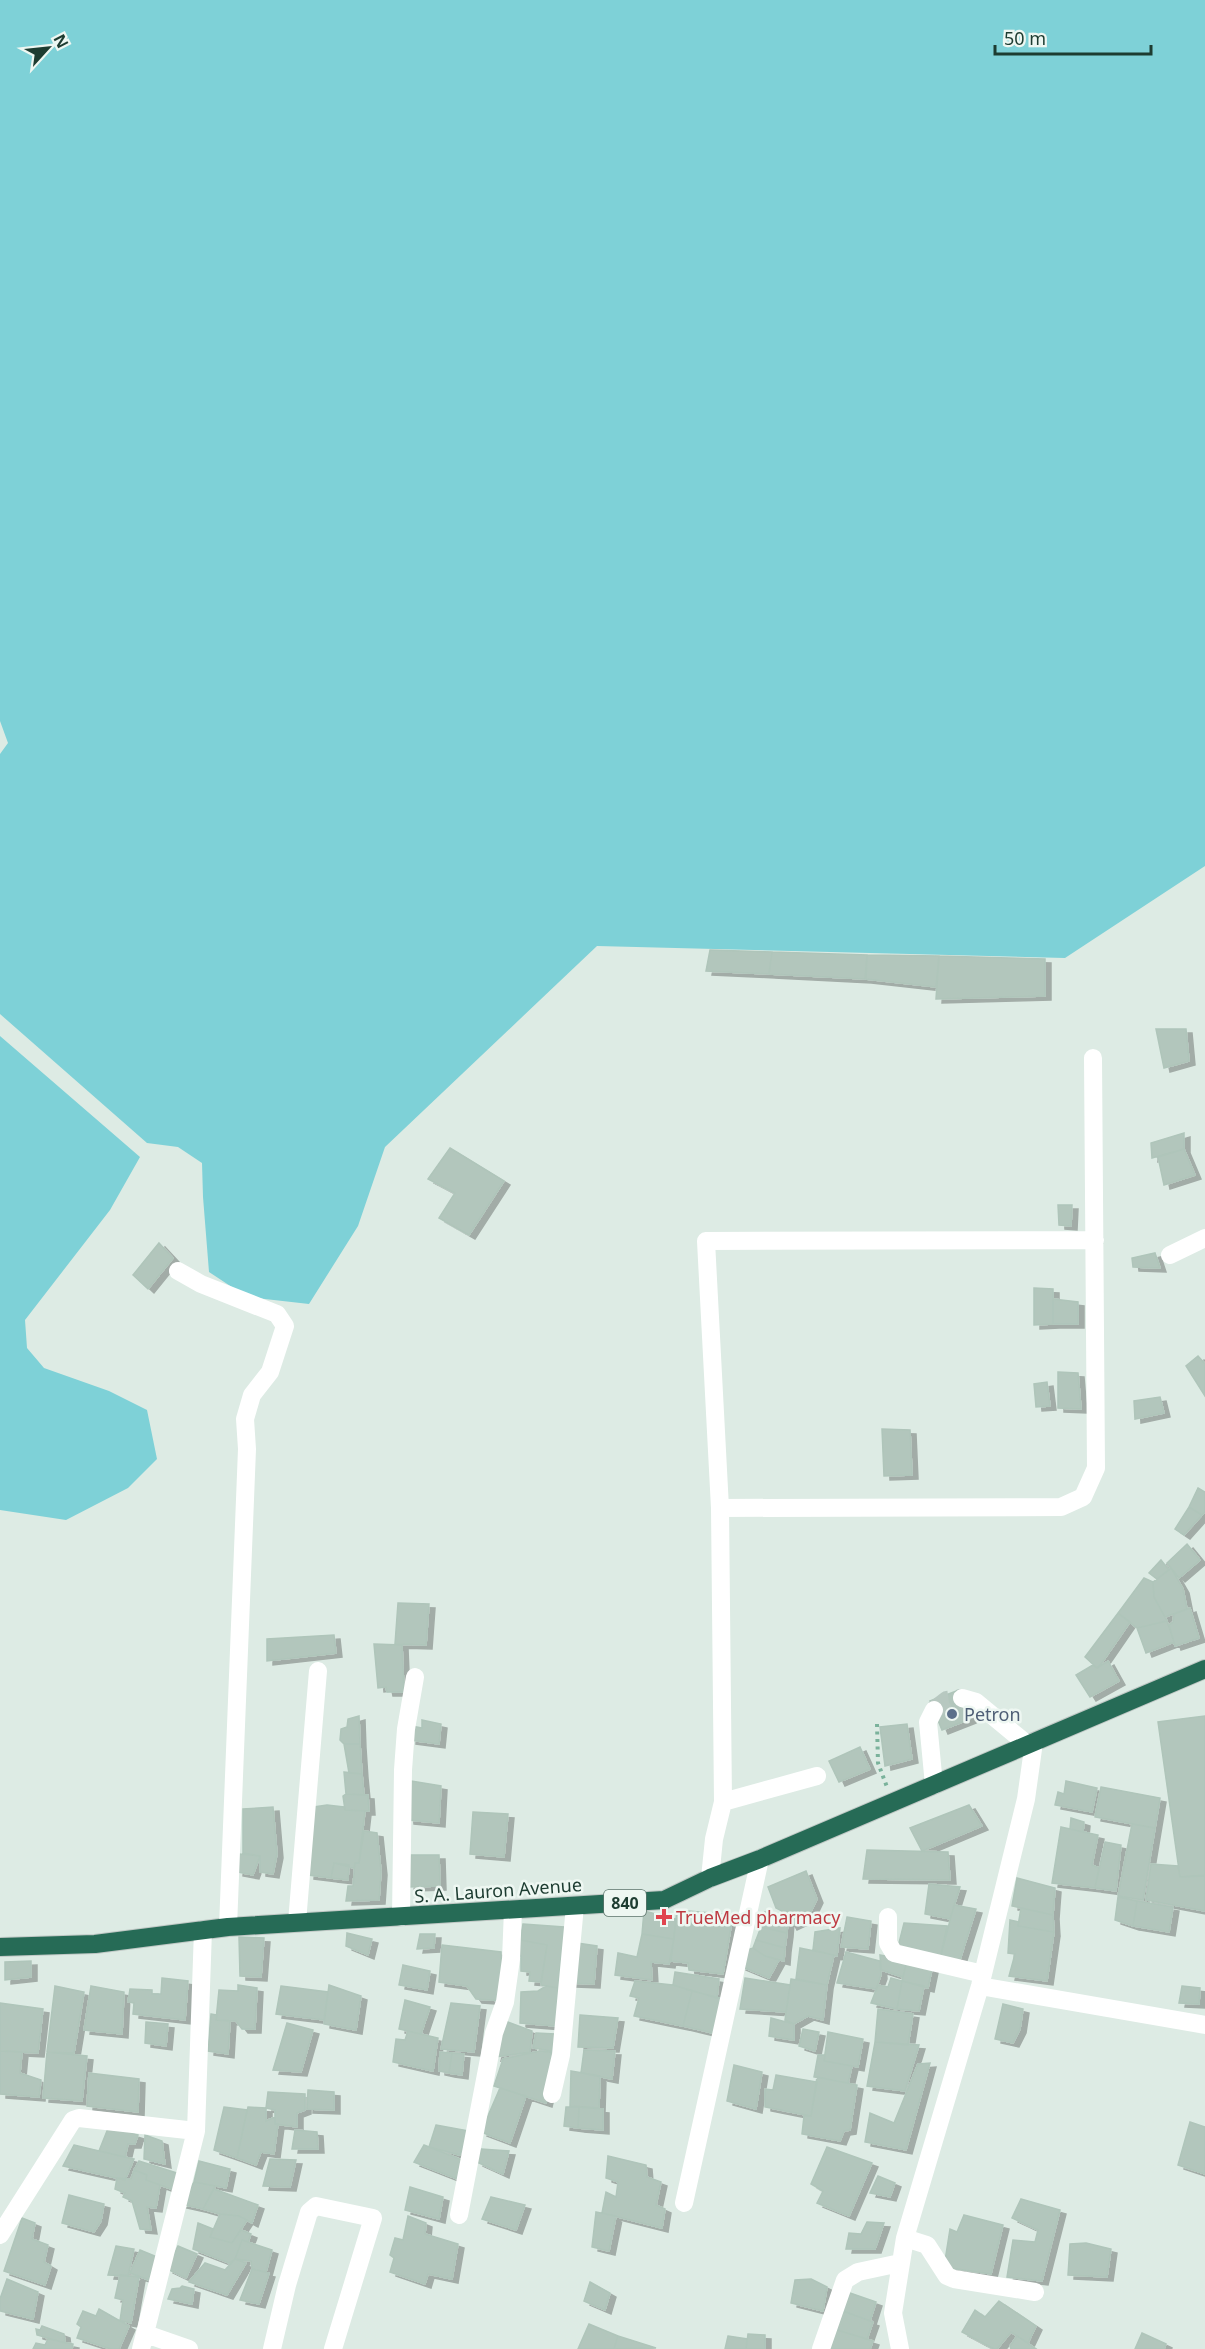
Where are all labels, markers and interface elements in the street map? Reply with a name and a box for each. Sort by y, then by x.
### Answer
north arrow [18,18,78,78]
scale bar [995,18,1151,56]
text: 50 m [1004,26,1046,50]
text: N [49,30,74,52]
place label: Petron [964,1702,1021,1726]
marker: Petron [945,1707,959,1721]
street label: S. A. Lauron Avenue [413,1872,583,1908]
road number: 840 [604,1890,646,1916]
place label: TrueMed pharmacy [676,1905,841,1929]
marker: TrueMed pharmacy [657,1910,671,1924]

